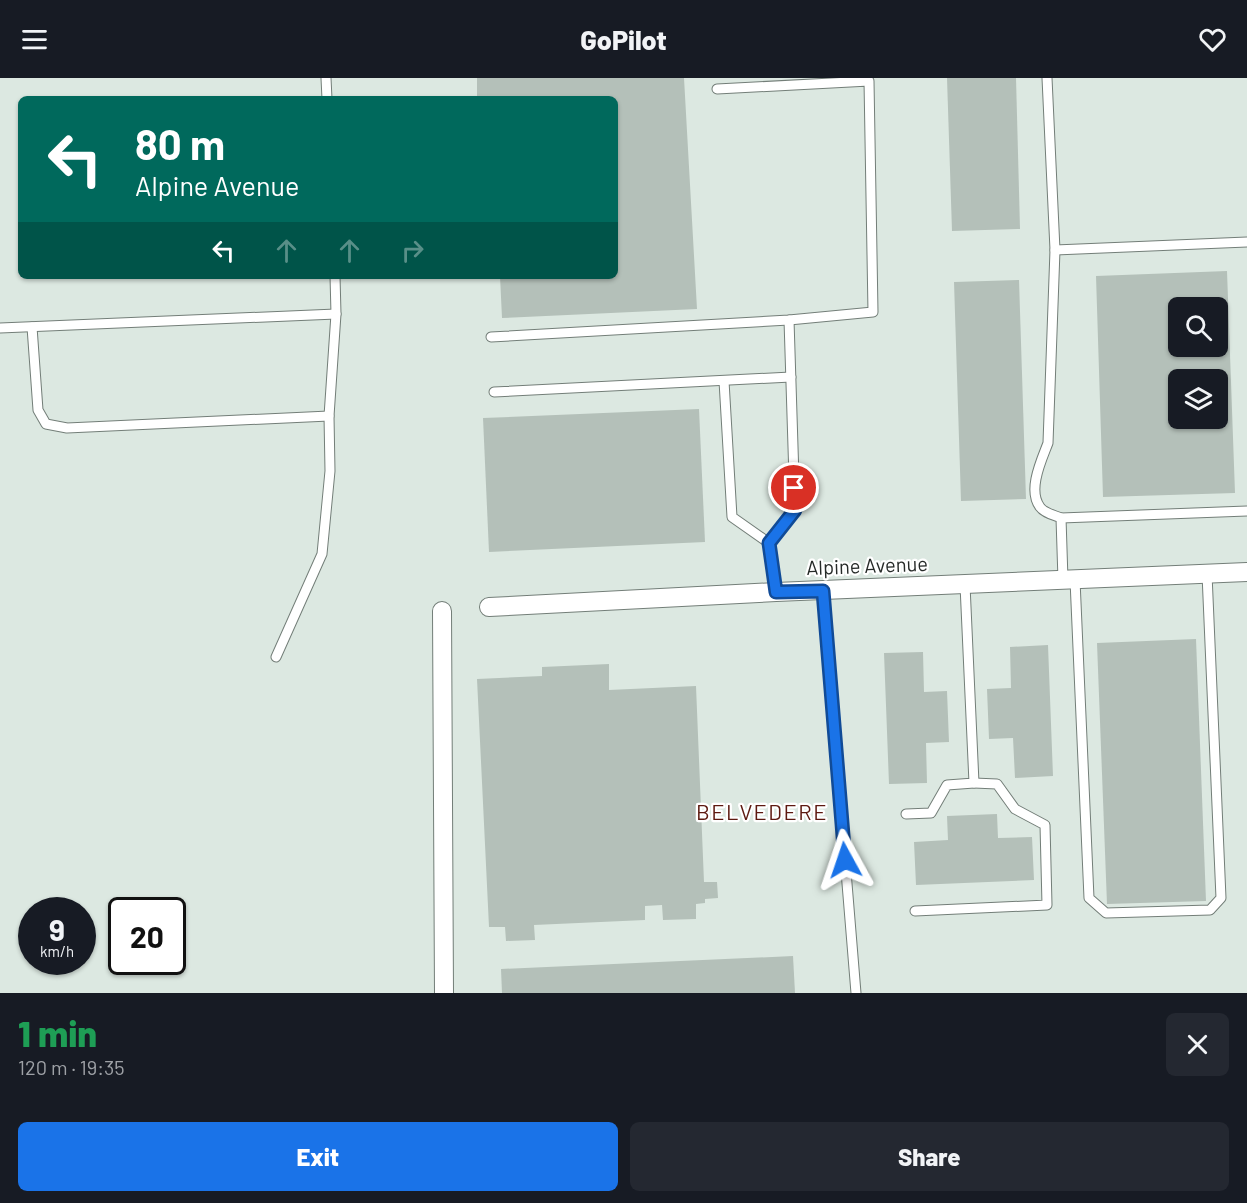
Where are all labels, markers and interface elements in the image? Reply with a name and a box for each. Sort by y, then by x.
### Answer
icon: menu [18,23,51,56]
text: GoPilot [580,23,667,55]
icon: heart [1196,23,1229,56]
text: 80 m [135,118,225,168]
icon: left [36,120,114,198]
text: Alpine Avenue [135,169,299,201]
icon: left [207,234,240,267]
icon: ahead [270,234,303,267]
icon: ahead [333,234,366,267]
icon: right [396,234,429,267]
map controls [1168,297,1228,429]
button: search [1168,297,1228,357]
button: layers [1168,369,1228,429]
pin [768,462,819,513]
icon: arrive [777,471,810,504]
street label: Alpine Avenue [806,551,928,579]
district label: BELVEDERE [696,798,828,824]
position arrow [813,828,877,892]
speed limit sign: 20 [108,897,186,975]
text: 9 [49,911,65,947]
text: km/h [40,942,74,960]
text: 1 min [18,1011,97,1054]
button: close [1166,1013,1229,1076]
text: 120 m · 19:35 [18,1055,125,1079]
button: Exit [18,1122,618,1191]
button: Share [630,1122,1229,1191]

